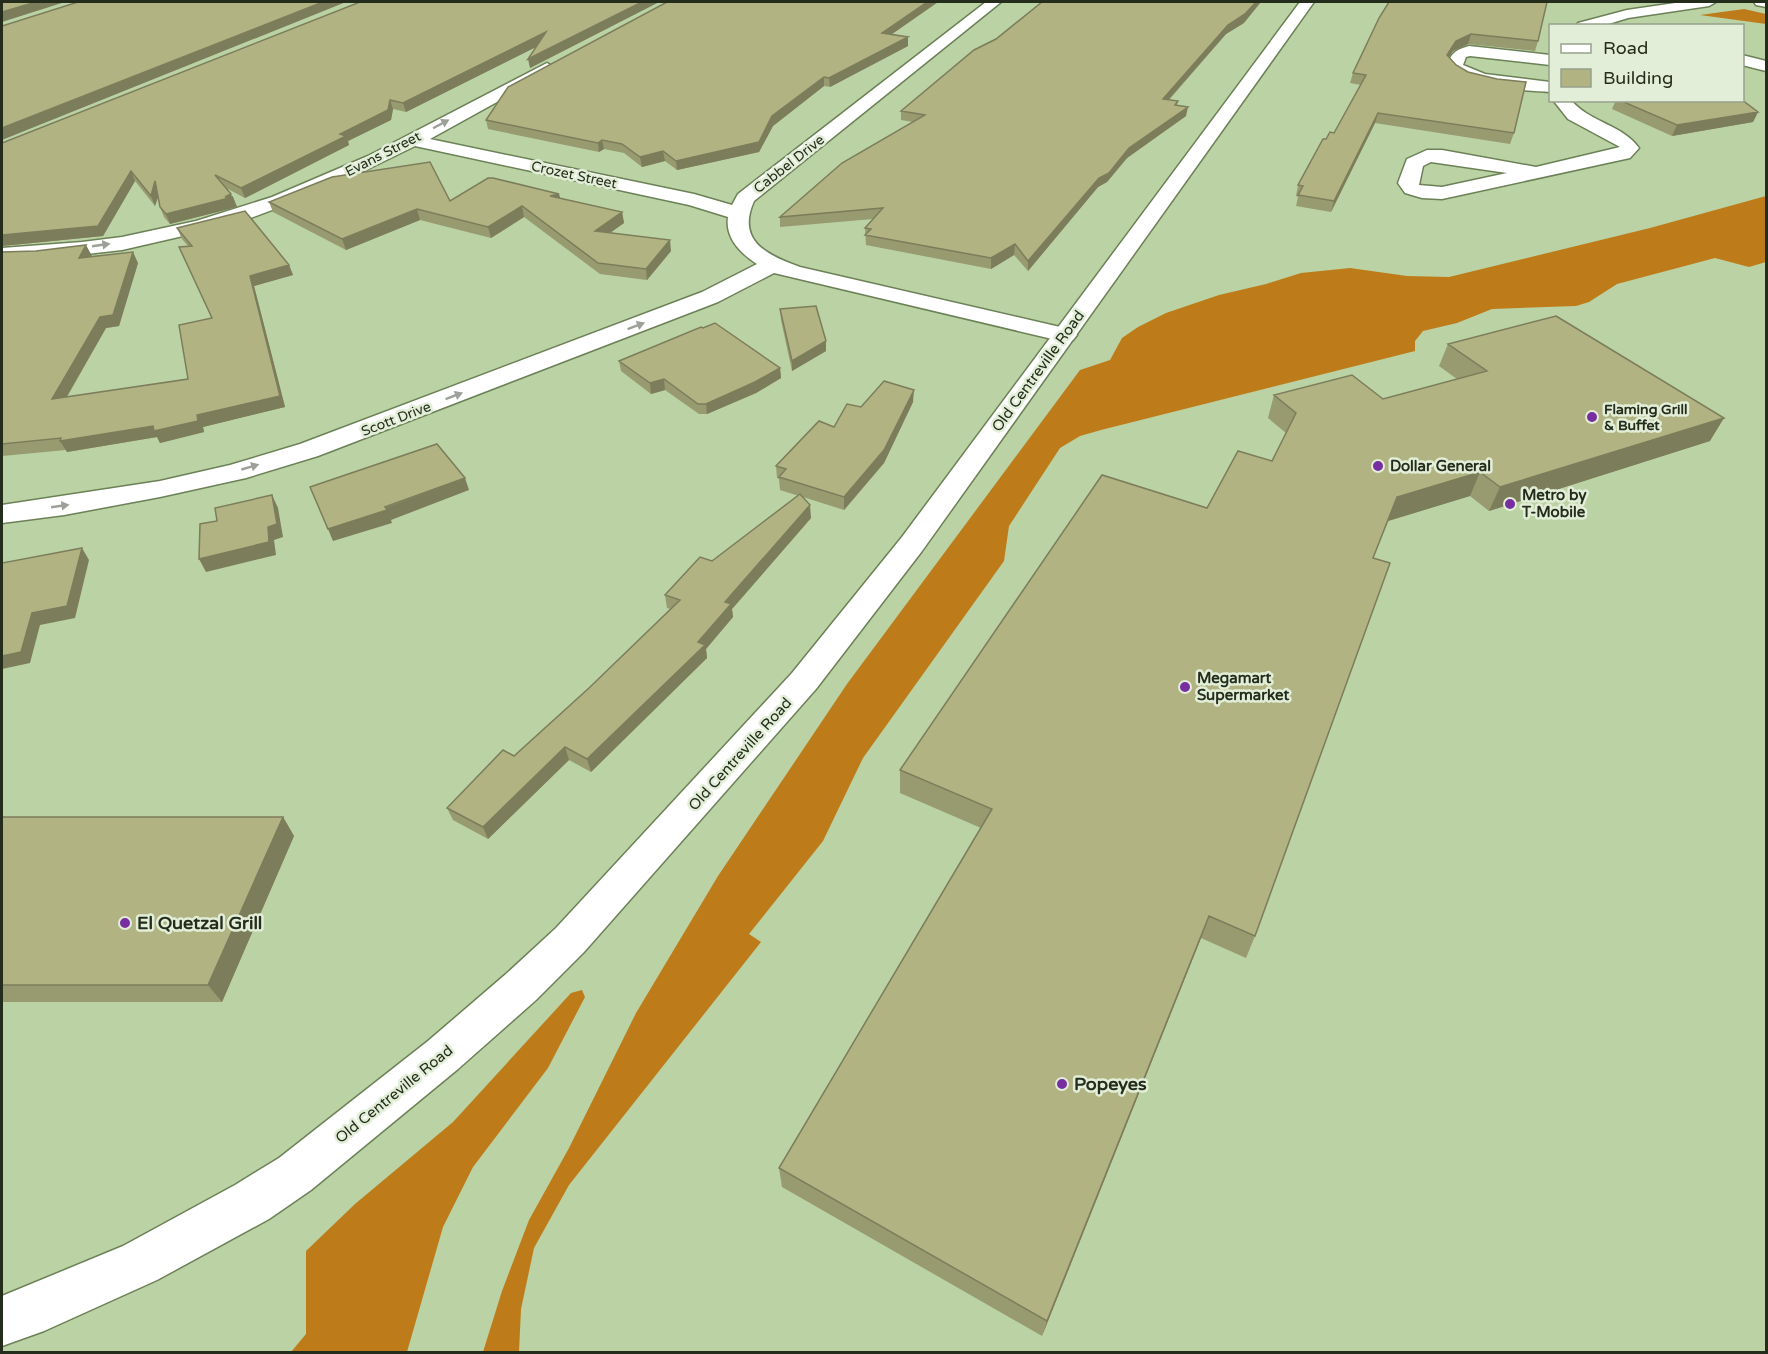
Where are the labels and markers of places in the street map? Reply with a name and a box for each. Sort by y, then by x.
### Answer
place label: Flaming Grill & Buffet [1604,401,1688,434]
marker: Flaming Grill & Buffet [1585,410,1599,424]
place label: Dollar General [1390,457,1491,475]
marker: Dollar General [1371,459,1385,473]
place label: Metro by T-Mobile [1521,486,1586,521]
marker: Metro by T-Mobile [1503,497,1517,511]
place label: Megamart Supermarket [1197,669,1289,705]
marker: Megamart Supermarket [1178,680,1192,694]
place label: El Quetzal Grill [137,912,262,934]
marker: El Quetzal Grill [118,916,132,930]
place label: Popeyes [1074,1073,1147,1095]
marker: Popeyes [1055,1077,1069,1091]

